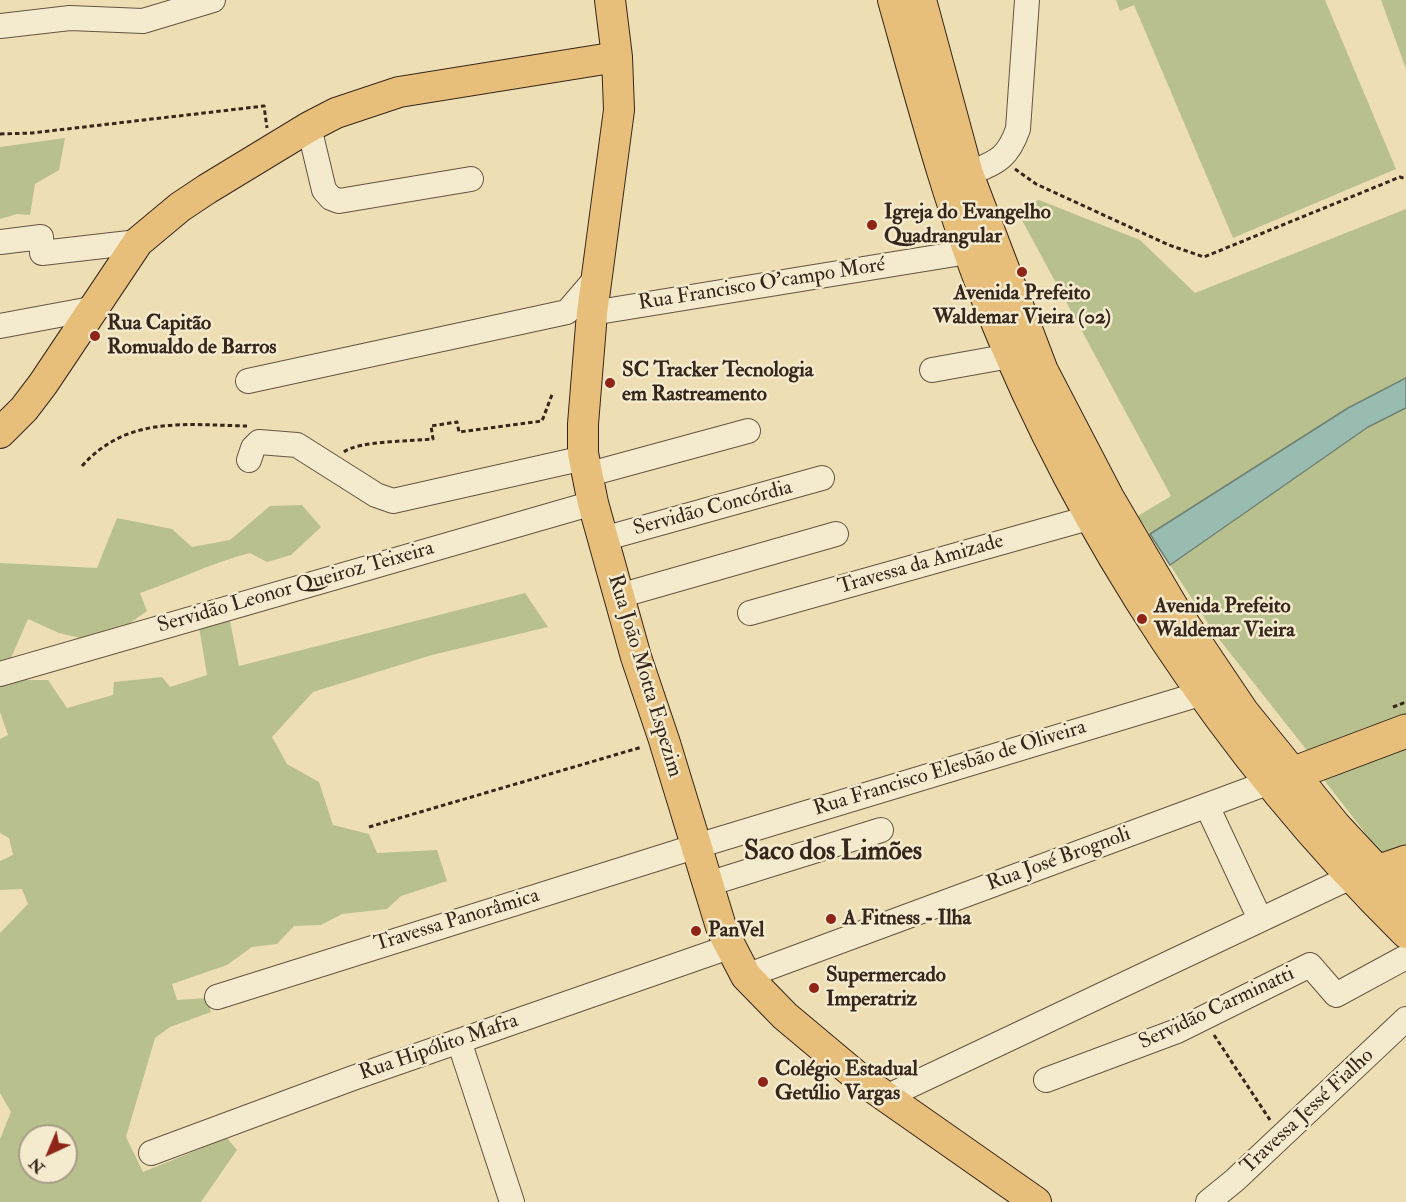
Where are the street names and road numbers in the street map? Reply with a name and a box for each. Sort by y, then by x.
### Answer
street label: Rua Francisco O'campo Moré [637,253,887,317]
street label: Servidão Concórdia [631,476,795,542]
street label: Travessa da Amizade [835,529,1007,601]
street label: Servidão Leonor Queiroz Teixeira [155,536,437,640]
street label: Rua João Motta Espezim [601,572,687,780]
street label: Rua Francisco Elesbão de Oliveira [811,715,1089,823]
street label: Rua José Brognoli [984,822,1134,898]
street label: Travessa Panorâmica [371,884,543,958]
street label: Servidão Carminatti [1135,962,1299,1056]
street label: Rua Hipólito Mafra [356,1009,522,1087]
street label: Travessa Jessé Fialho [1236,1044,1380,1180]

